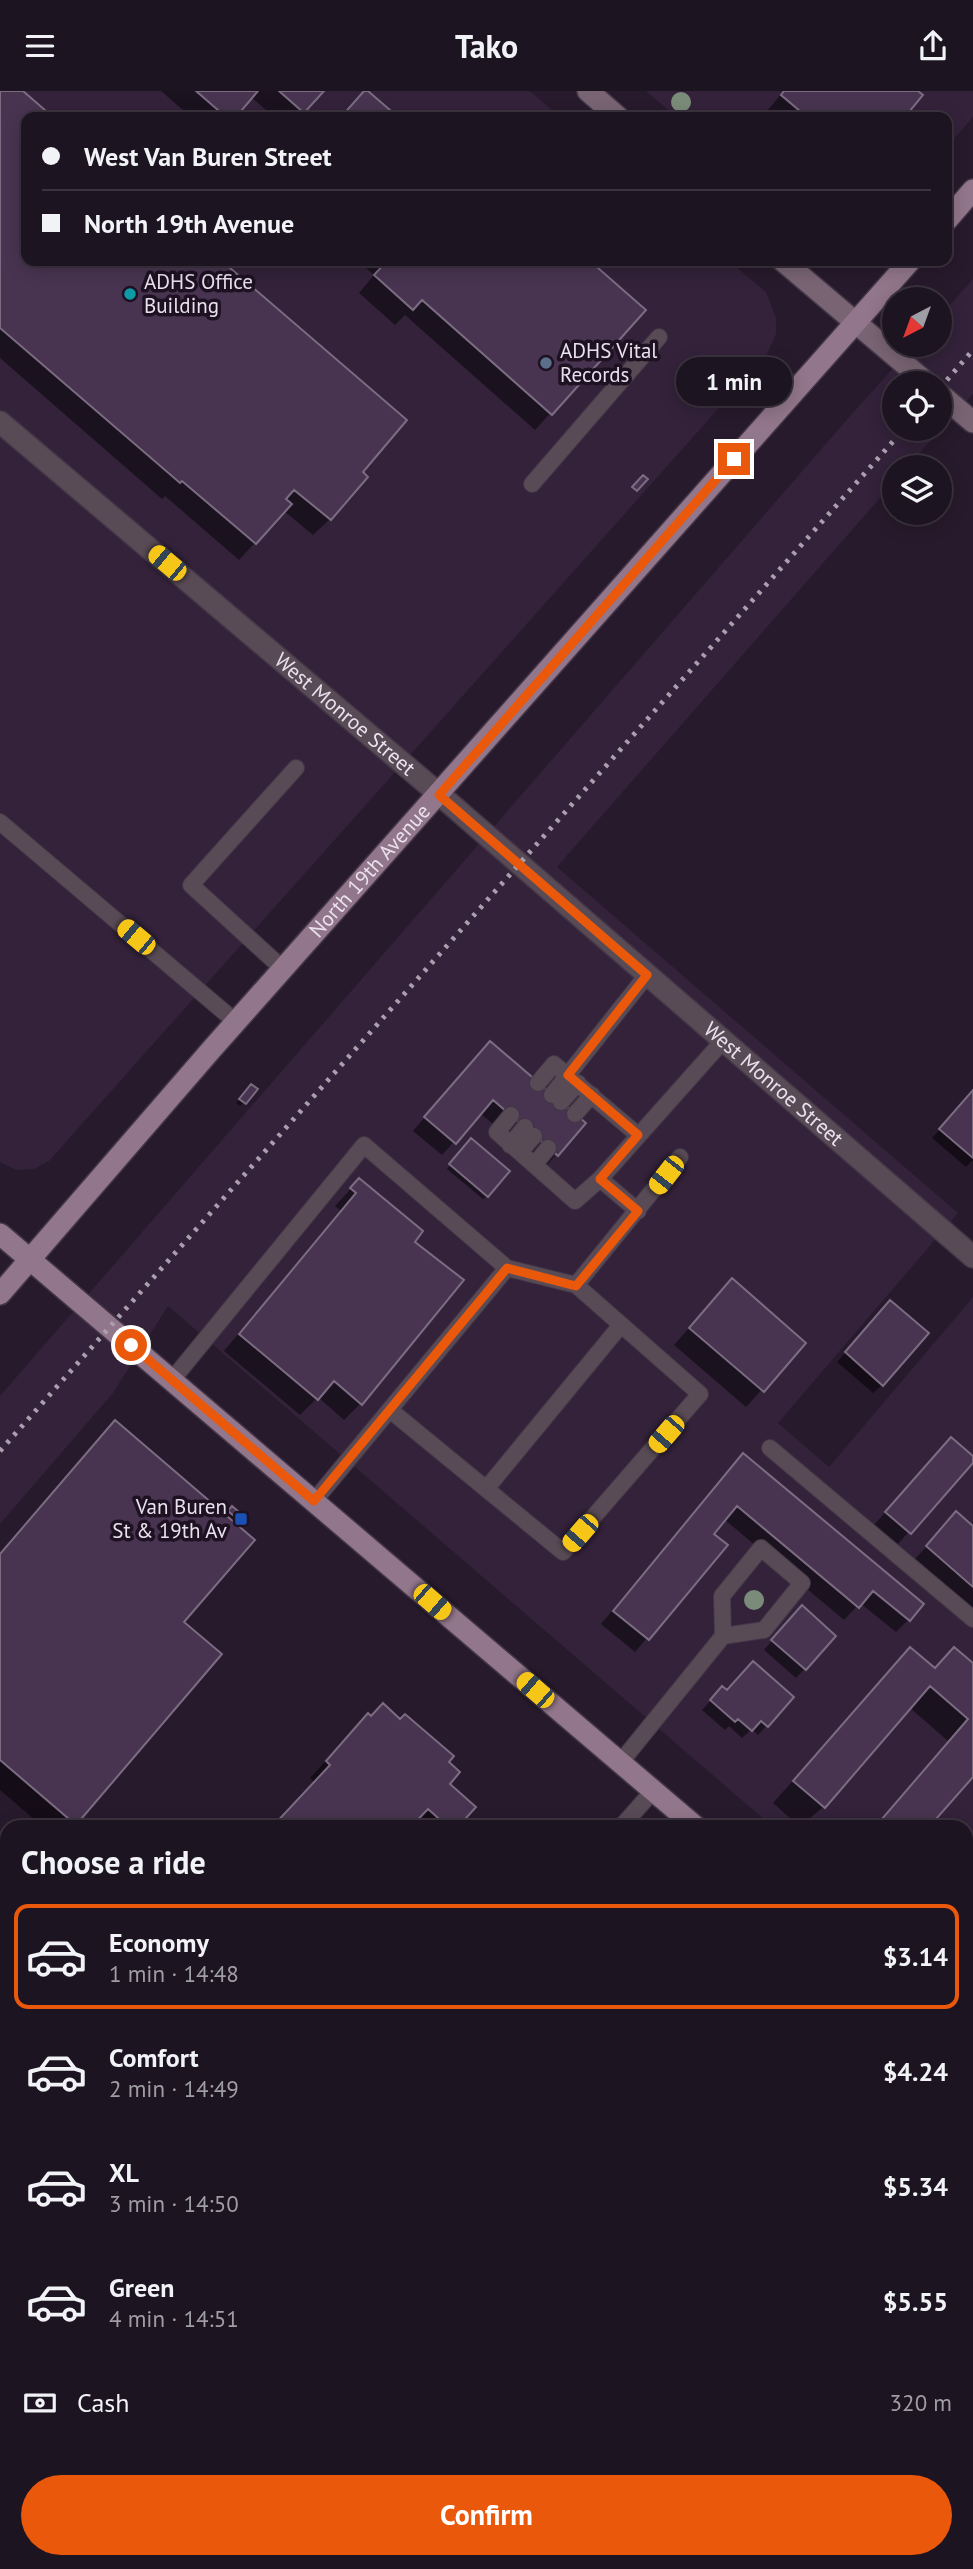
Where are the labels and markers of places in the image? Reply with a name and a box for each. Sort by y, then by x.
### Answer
place label: ADHS Office Building [144,268,253,319]
marker: ADHS Office Building [122,286,138,302]
place label: ADHS Vital Records [560,337,657,388]
marker: ADHS Vital Records [538,355,554,371]
place label: Van Buren St & 19th Av [112,1493,227,1544]
marker: Van Buren St & 19th Av [233,1511,249,1527]

